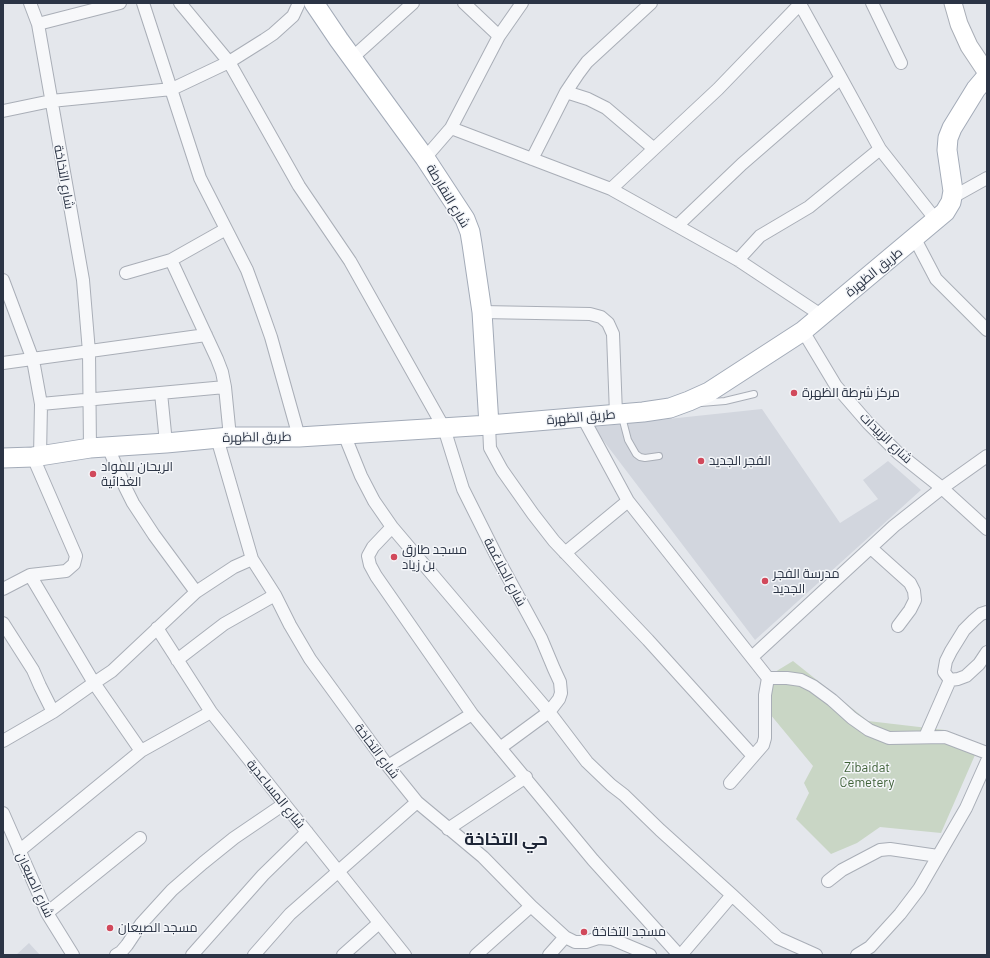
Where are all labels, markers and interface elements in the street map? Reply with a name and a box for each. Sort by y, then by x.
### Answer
street label: شارع التخاخة [51,144,77,210]
street label: شارع النقارطة [423,161,473,231]
street label: طريق الظهرة [842,244,906,300]
place label: مركز شرطة الظهرة [802,385,900,401]
marker: مركز شرطة الظهرة [789,388,799,398]
street label: طريق الظهرة [546,406,616,428]
street label: شارع الزبيدات [857,409,915,467]
street label: طريق الظهرة [222,429,292,445]
place label: الفجر الجديد [709,453,771,469]
marker: الفجر الجديد [696,456,706,466]
place label: الريحان للمواد الغذائية [101,459,173,490]
marker: الريحان للمواد الغذائية [88,469,98,479]
street label: شارع الجلاغمة [480,535,530,609]
place label: مسجد طارق بن زياد [402,542,467,573]
marker: مسجد طارق بن زياد [389,552,399,562]
place label: مدرسة الفجر الجديد [773,566,840,597]
marker: مدرسة الفجر الجديد [760,576,770,586]
street label: شارع التخاخة [351,720,403,782]
street label: شارع المساعدية [243,756,309,832]
park label: Zibaidat Cemetery [840,760,894,791]
district label: حي التخاخة [464,829,548,849]
street label: شارع الصيعان [13,850,57,920]
place label: مسجد الصيعان [118,920,198,936]
marker: مسجد الصيعان [105,923,115,933]
place label: مسجد التخاخة [592,924,666,940]
marker: مسجد التخاخة [579,927,589,937]

